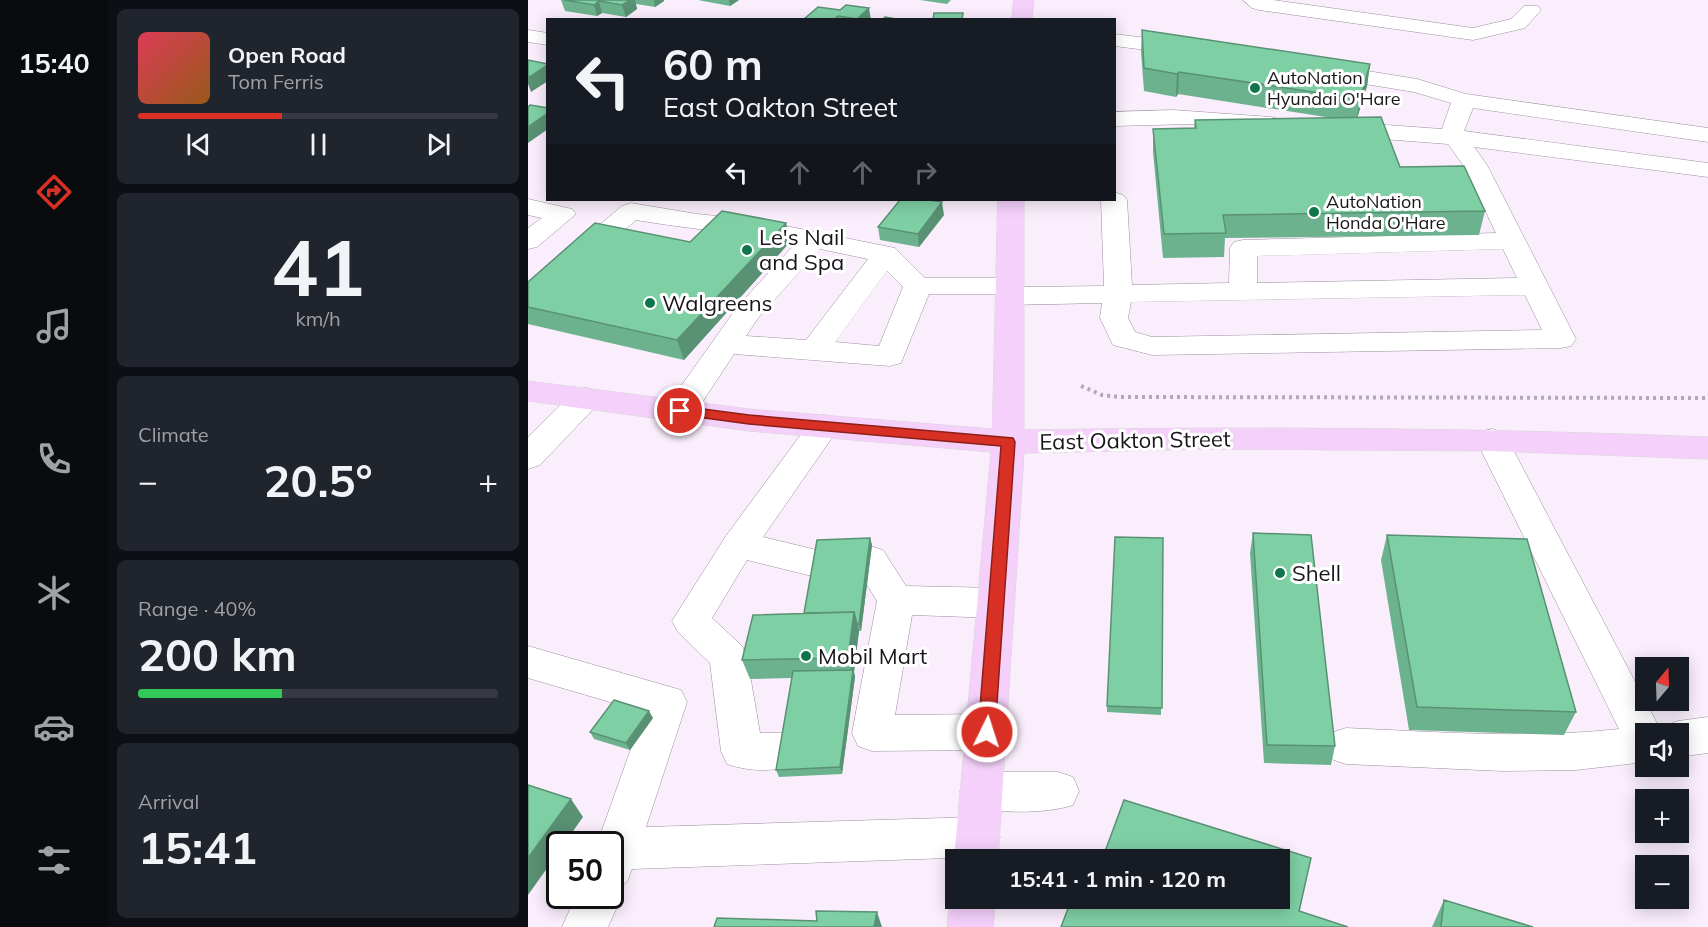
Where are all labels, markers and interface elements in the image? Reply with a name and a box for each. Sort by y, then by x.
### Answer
text: 60 m [663,38,763,91]
text: Open Road [228,41,346,69]
icon: left [564,42,642,120]
text: 15:40 [18,46,90,80]
place label: AutoNation Hyundai O'Hare [1267,66,1401,110]
text: Tom Ferris [228,69,324,94]
marker: AutoNation Hyundai O'Hare [1248,81,1262,95]
text: East Oakton Street [663,90,898,124]
icon: previous [182,128,215,161]
icon: pause [302,128,335,161]
icon: next [422,128,455,161]
icon: left [720,156,753,189]
icon: ahead [783,156,816,189]
icon: ahead [846,156,879,189]
icon: right [909,156,942,189]
icon: directions [33,171,75,213]
place label: AutoNation Honda O'Hare [1326,190,1446,234]
marker: AutoNation Honda O'Hare [1307,205,1321,219]
text: 41 [271,218,365,316]
place label: Le's Nail and Spa [759,223,844,276]
marker: Le's Nail and Spa [740,243,754,257]
place label: Walgreens [662,289,773,317]
marker: Walgreens [643,296,657,310]
icon: music [33,305,75,347]
text: km/h [295,306,341,331]
pin [654,385,705,436]
icon: arrive [663,394,696,427]
text: Climate [138,422,209,447]
street label: East Oakton Street [1039,424,1231,456]
icon: phone [33,438,75,480]
text: 20.5° [263,452,373,508]
text: − [138,460,158,501]
text: + [478,460,498,501]
place label: Shell [1292,559,1341,587]
marker: Shell [1273,566,1287,580]
icon: climate [33,572,75,614]
text: Range · 40% [138,596,256,621]
text: 200 km [138,626,297,682]
place label: Mobil Mart [818,642,927,670]
marker: Mobil Mart [799,649,813,663]
north arrow [1635,657,1689,711]
map controls [1635,657,1689,909]
position arrow [955,700,1019,764]
icon: car [33,706,75,748]
button: sound [1635,723,1689,777]
text: Arrival [138,789,199,814]
button: + [1635,789,1689,843]
text: 15:41 [138,819,257,875]
speed limit sign: 50 [546,831,624,909]
icon: filters [33,839,75,881]
button: − [1635,855,1689,909]
text: 15:41 · 1 min · 120 m [1009,865,1226,893]

